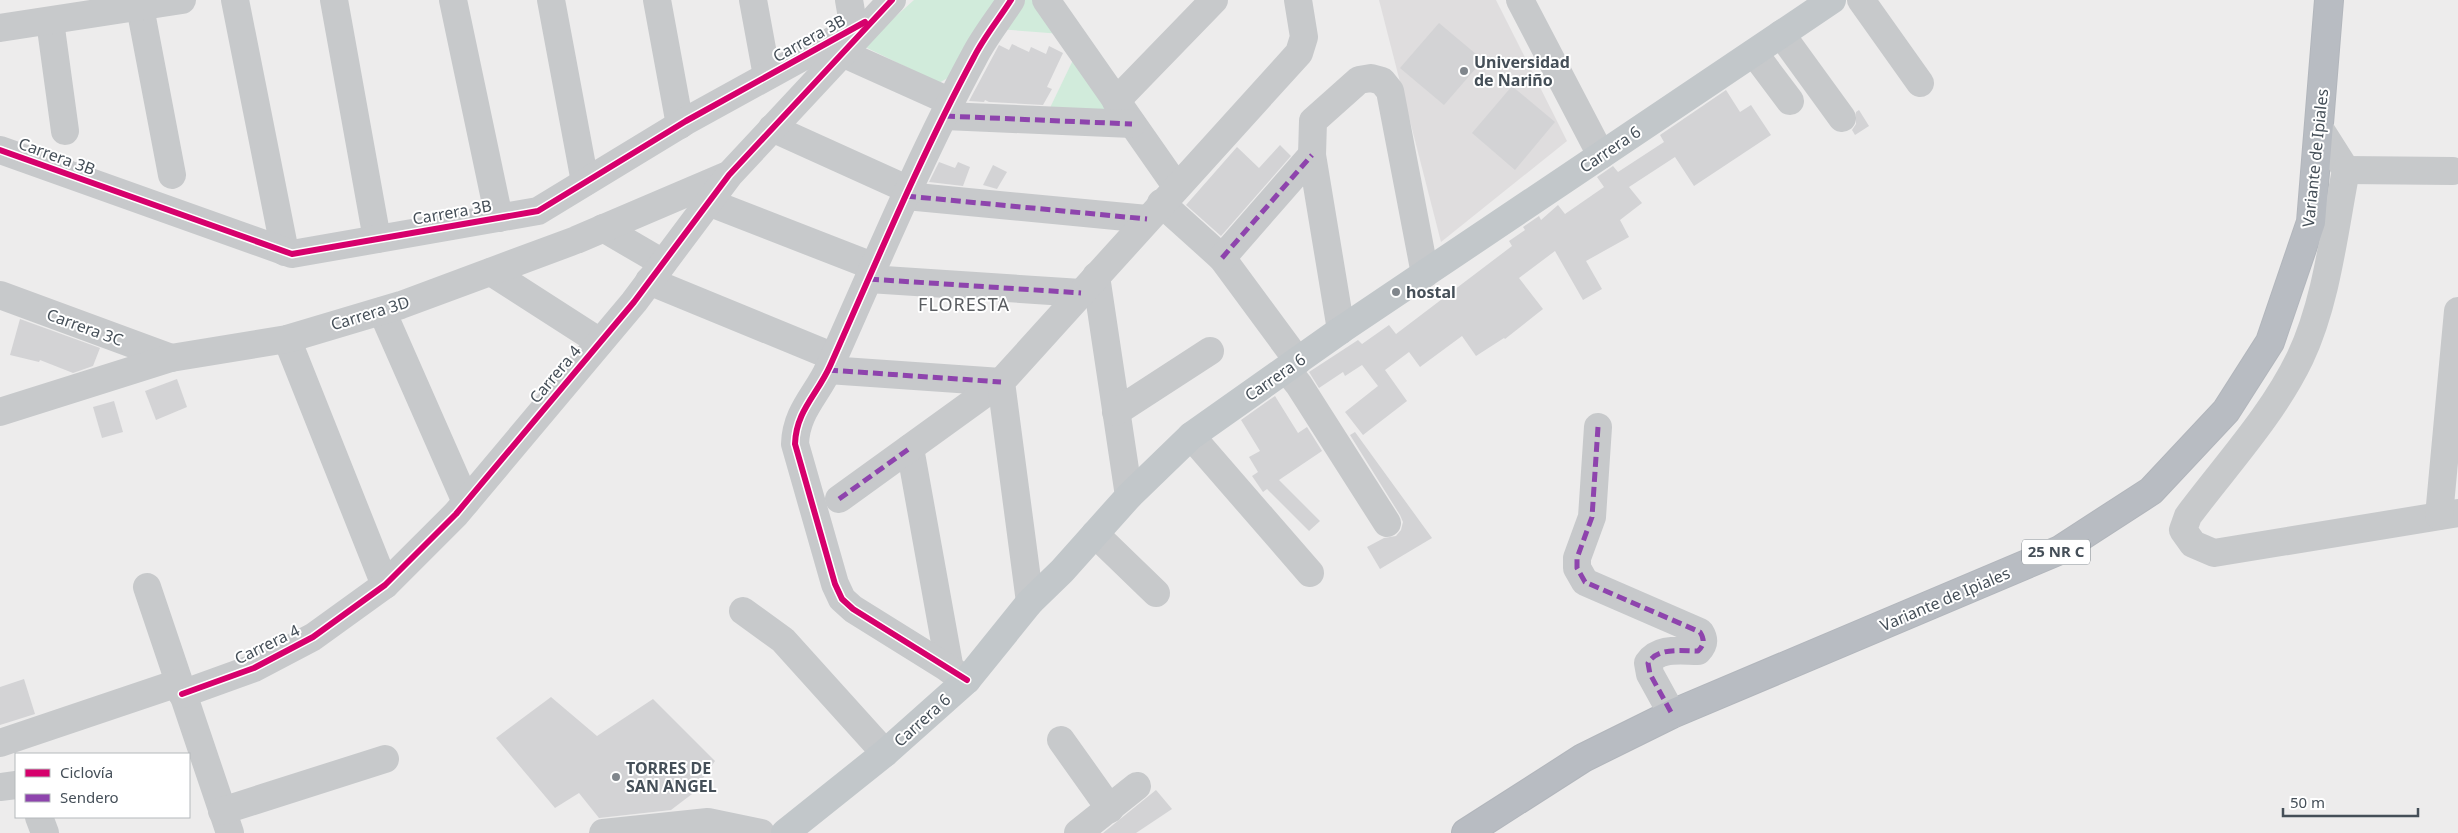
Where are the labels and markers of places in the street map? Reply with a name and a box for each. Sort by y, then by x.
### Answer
place label: Universidad de Nariño [1474,51,1570,91]
marker: Universidad de Nariño [1458,65,1470,77]
place label: hostal [1406,281,1456,303]
marker: hostal [1390,286,1402,298]
place label: TORRES DE SAN ANGEL [626,757,717,797]
marker: TORRES DE SAN ANGEL [610,771,622,783]

